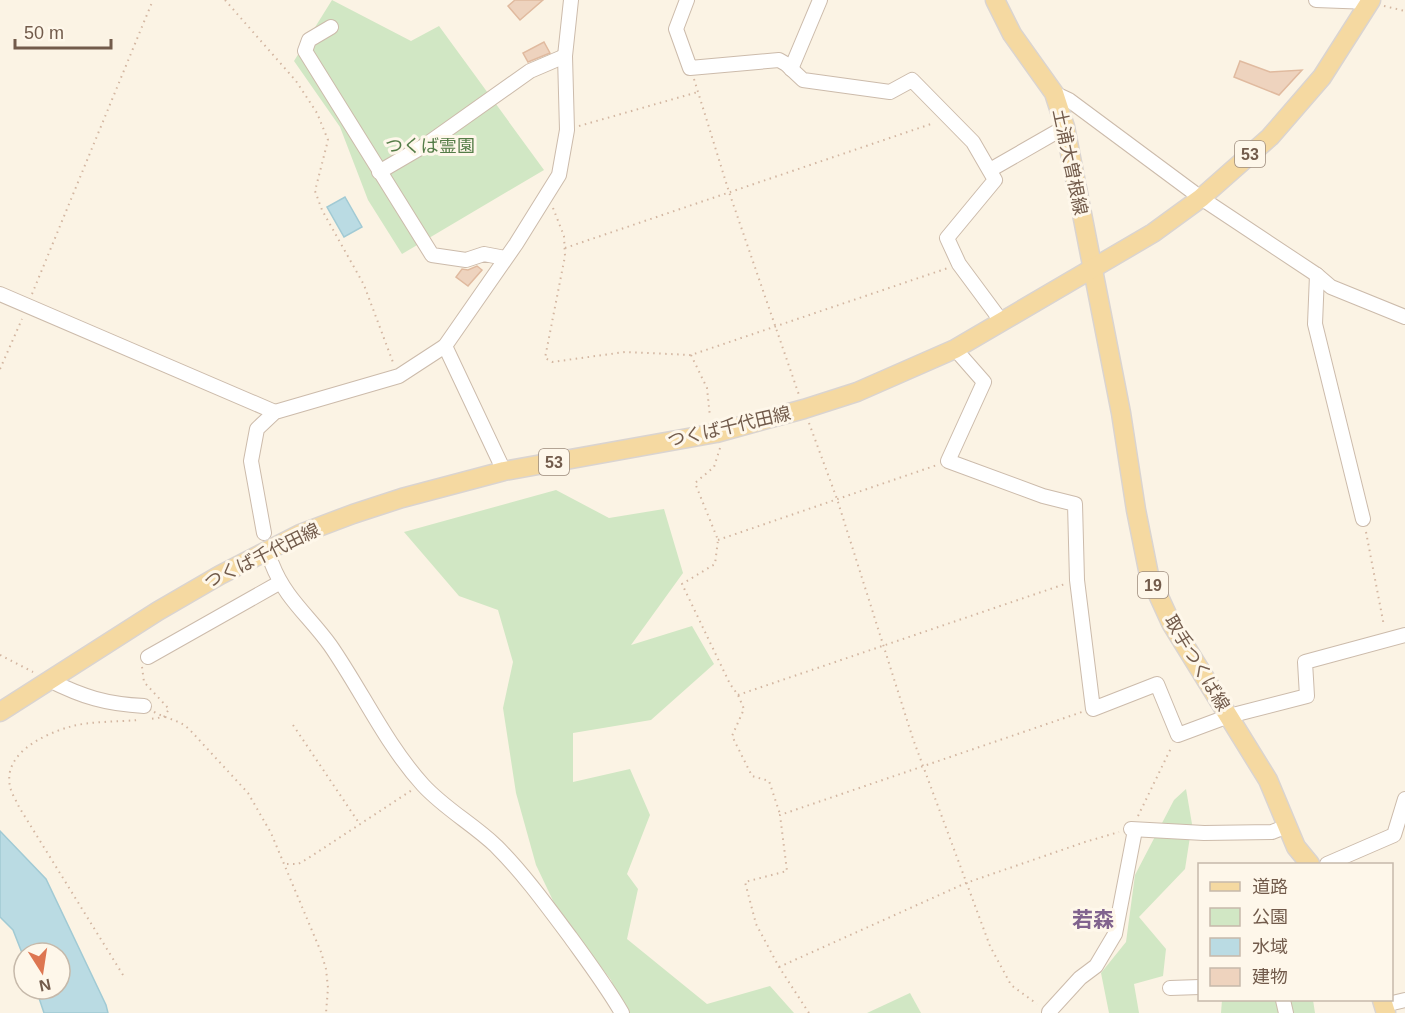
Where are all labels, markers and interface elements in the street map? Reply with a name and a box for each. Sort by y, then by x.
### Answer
scale bar [15,12,111,50]
text: 50 m [24,23,64,43]
street label: 土浦大曽根線 [1049,107,1091,217]
park label: つくば霊園 [385,136,475,156]
road number: 53 [1235,141,1265,167]
street label: つくば千代田線 [665,403,793,451]
road number: 53 [539,449,569,475]
street label: つくば千代田線 [201,519,323,593]
road number: 19 [1138,572,1168,598]
street label: 取手つくば線 [1161,612,1233,714]
legend [1198,863,1393,1001]
text: 道路 [1252,877,1288,897]
text: 公園 [1252,907,1288,927]
district label: 若森 [1072,908,1114,931]
text: 水域 [1252,937,1288,957]
north arrow [12,941,72,1001]
text: 建物 [1252,967,1288,987]
text: N [38,976,52,995]

